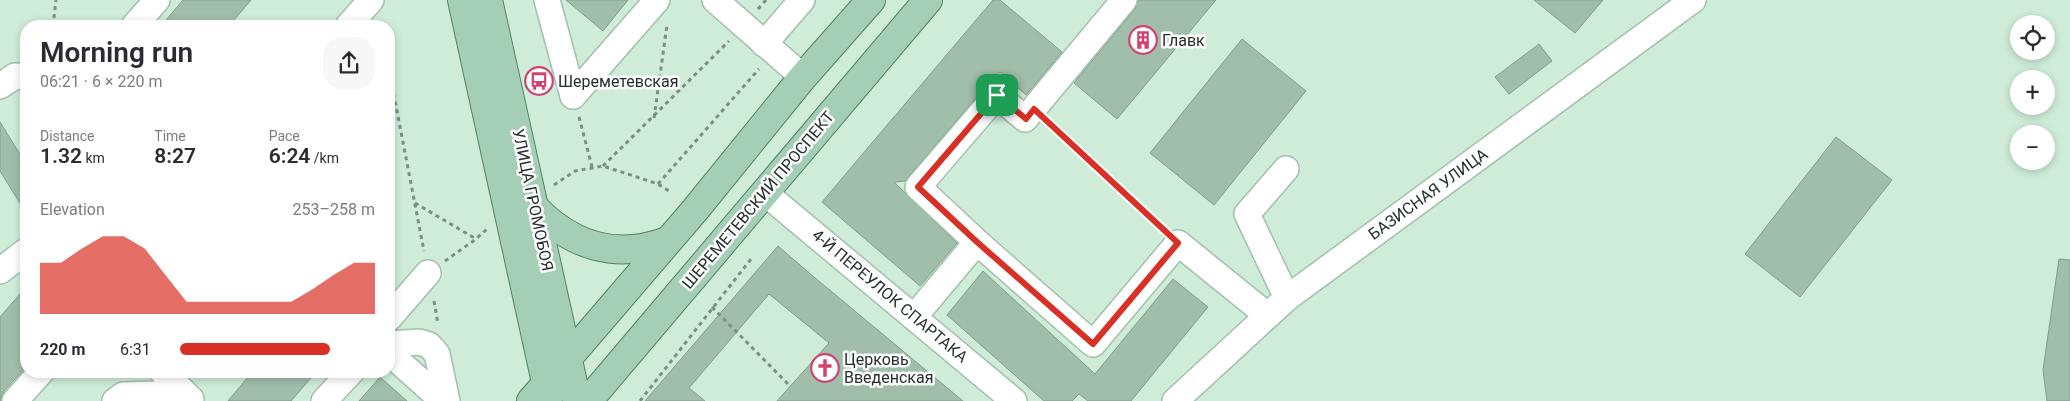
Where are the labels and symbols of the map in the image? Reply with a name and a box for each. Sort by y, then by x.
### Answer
building icon: Главк [1128,25,1158,55]
place label: Главк [1162,31,1205,50]
bus stop icon: Шереметевская [524,66,554,96]
place label: Шереметевская [558,72,678,91]
pin [976,74,1018,116]
street label: ШЕРЕМЕТЕВСКИЙ ПРОСПЕКТ [678,107,838,293]
street label: УЛИЦА ГРОМОБОЯ [509,127,557,273]
street label: БАЗИСНАЯ УЛИЦА [1365,144,1492,244]
street label: 4-Й ПЕРЕУЛОК СПАРТАКА [808,225,972,367]
place label: Церковь Введенская [844,350,933,387]
church icon: Церковь Введенская [810,353,840,383]

